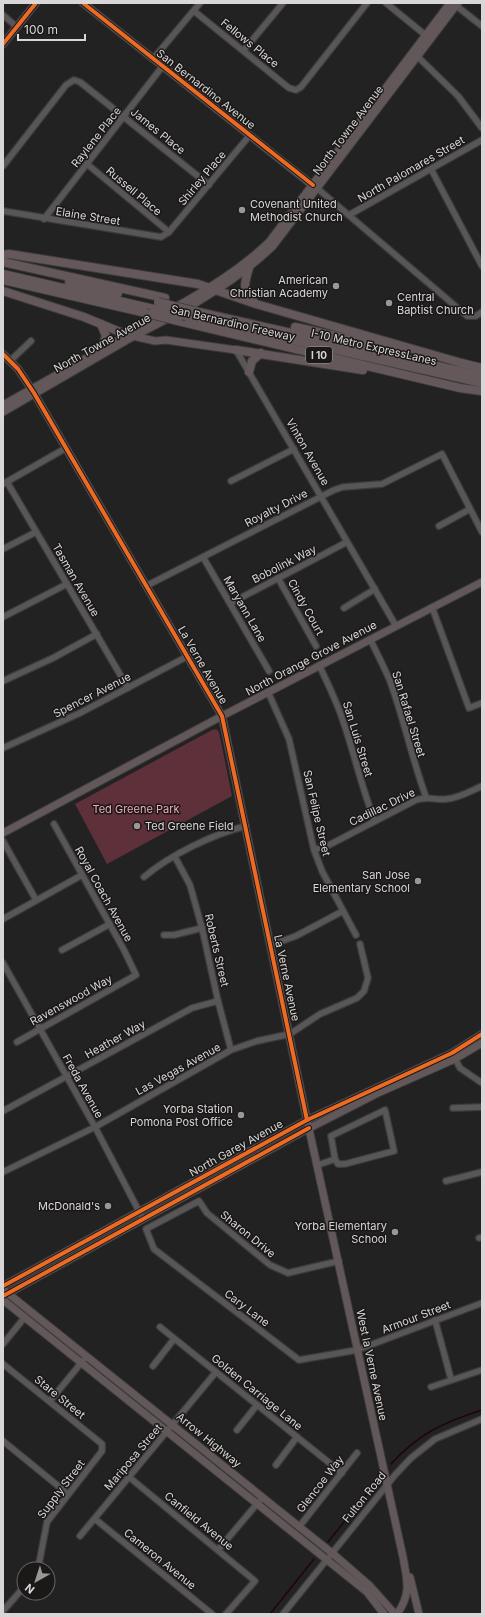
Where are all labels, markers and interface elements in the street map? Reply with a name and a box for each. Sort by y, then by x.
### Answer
street label: Fellows Place [218,15,282,71]
scale bar [18,16,85,42]
text: 100 m [24,22,58,37]
street label: San Bernardino Avenue [154,46,258,132]
street label: North Towne Avenue [310,82,386,178]
street label: Raylene Place [68,104,124,170]
street label: James Place [128,105,188,157]
street label: North Palomares Street [355,132,467,205]
street label: Shirley Place [175,148,229,208]
street label: Russell Place [103,164,165,218]
place label: Covenant United Methodist Church [250,197,343,224]
street label: Elaine Street [55,204,122,228]
marker: Covenant United Methodist Church [237,205,247,215]
place label: American Christian Academy [230,273,328,300]
marker: American Christian Academy [331,281,341,291]
place label: Central Baptist Church [397,290,474,317]
marker: Central Baptist Church [384,298,394,308]
street label: San Bernardino Freeway [170,302,296,344]
street label: North Towne Avenue [51,311,153,375]
street label: I-10 Metro ExpressLanes [310,326,438,368]
road number: I 10 [306,347,332,363]
street label: Vinton Avenue [283,416,333,488]
street label: Royalty Drive [242,486,310,530]
street label: Tasman Avenue [49,541,103,619]
street label: Bobolink Way [249,542,319,586]
street label: Maryann Lane [220,573,270,645]
street label: Cindy Court [285,576,327,638]
street label: North Orange Grove Avenue [243,617,379,699]
street label: La Verne Avenue [175,623,231,707]
street label: Spencer Avenue [51,669,133,721]
street label: San Rafael Street [389,669,429,759]
street label: San Luis Street [340,700,376,779]
street label: San Felipe Street [300,769,334,858]
street label: Cadillac Drive [347,785,417,829]
park label: Ted Greene Park [92,802,180,816]
place label: Ted Greene Field [145,819,233,833]
marker: Ted Greene Field [132,821,142,831]
street label: Royal Coach Avenue [72,844,136,944]
place label: San Jose Elementary School [313,868,410,895]
marker: San Jose Elementary School [413,876,423,886]
street label: Roberts Street [202,912,232,988]
street label: La Verne Avenue [271,934,303,1022]
street label: Ravenswood Way [27,972,115,1028]
street label: Heather Way [82,1017,148,1061]
street label: Las Vegas Avenue [133,1040,223,1098]
street label: Freda Avenue [60,1051,106,1121]
place label: Yorba Station Pomona Post Office [130,1102,233,1129]
marker: Yorba Station Pomona Post Office [236,1110,246,1120]
street label: North Garey Avenue [187,1116,285,1180]
place label: McDonald's [38,1199,100,1213]
marker: McDonald's [103,1201,113,1211]
street label: Sharon Drive [217,1207,279,1261]
place label: Yorba Elementary School [295,1219,387,1246]
marker: Yorba Elementary School [390,1227,400,1237]
street label: Cary Lane [222,1286,272,1330]
street label: Armour Street [379,1297,453,1337]
street label: West la Verne Avenue [353,1308,391,1422]
street label: Golden Carriage Lane [209,1351,305,1433]
street label: Stare Street [32,1372,89,1422]
street label: Arrow Highway [174,1409,244,1471]
street label: Mariposa Street [101,1421,165,1493]
street label: Glencoe Way [293,1453,347,1515]
street label: Supply Street [34,1456,88,1521]
street label: Fulton Road [339,1469,389,1525]
street label: Canfield Avenue [162,1489,236,1553]
street label: Cameron Avenue [121,1526,199,1592]
north arrow [16,1561,56,1601]
text: N [22,1581,37,1597]

